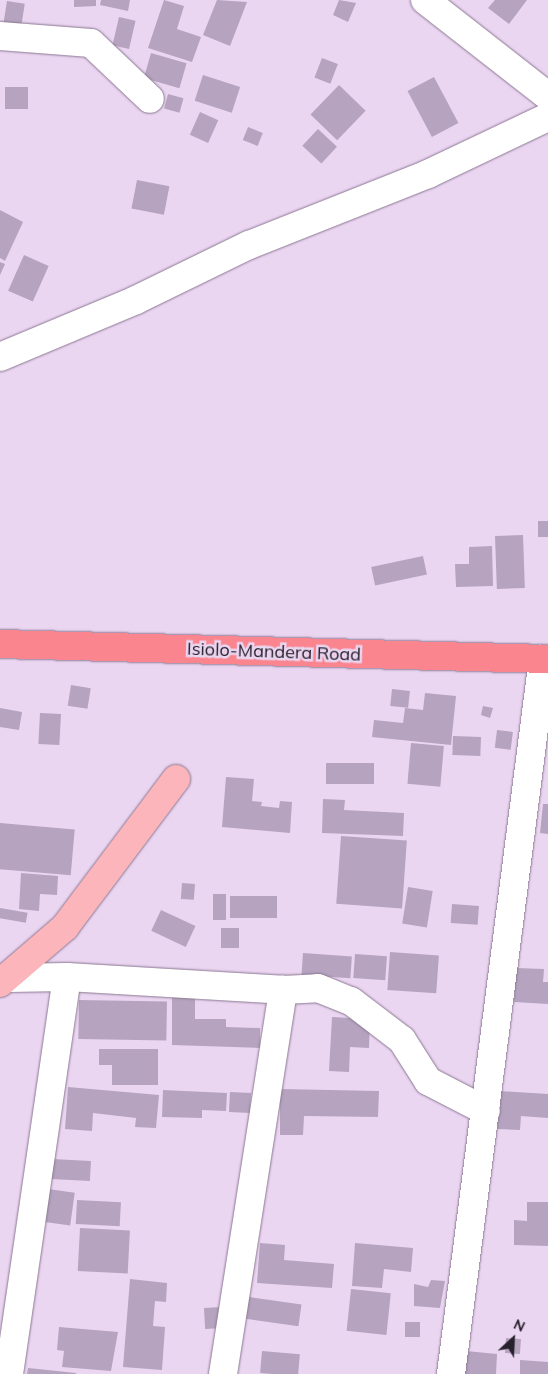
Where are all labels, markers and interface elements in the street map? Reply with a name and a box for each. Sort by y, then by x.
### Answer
street label: Isiolo-Mandera Road [187,638,361,666]
north arrow [488,1314,538,1364]
text: N [511,1315,528,1336]

